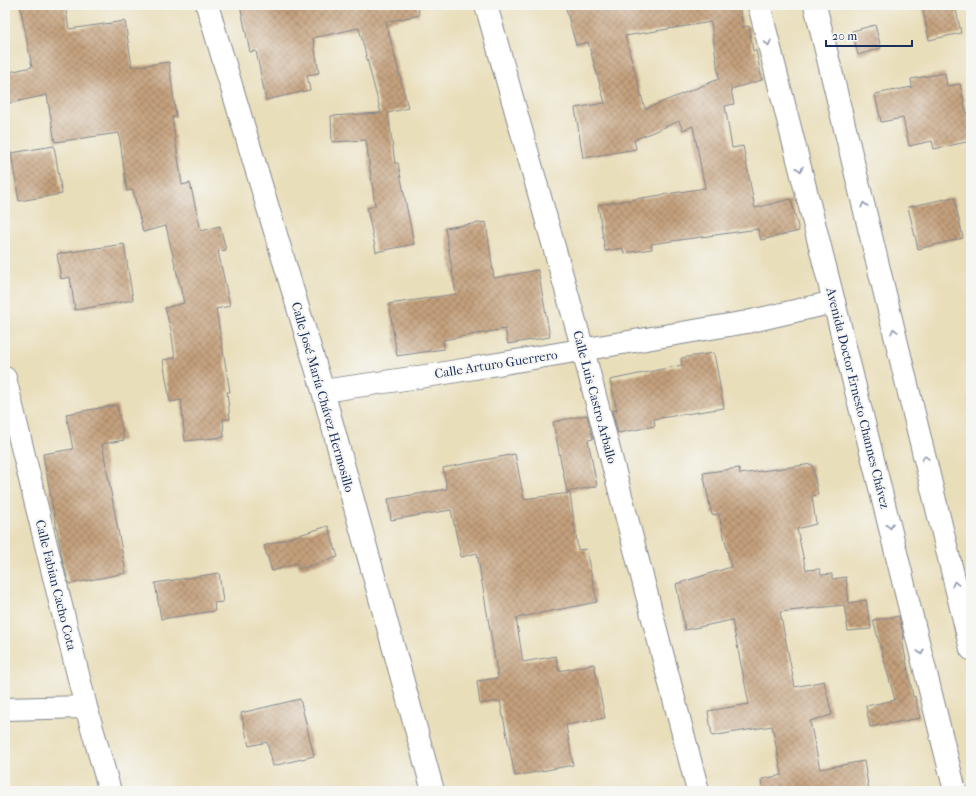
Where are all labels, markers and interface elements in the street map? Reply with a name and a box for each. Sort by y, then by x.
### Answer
scale bar [826,22,912,48]
text: 20 m [832,29,857,43]
one-way arrow [763,39,772,46]
one-way arrow [796,166,804,172]
one-way arrow [860,202,868,208]
street label: Avenida Doctor Ernesto Channes Chávez [823,285,893,510]
street label: Calle José María Chávez Hermosillo [289,300,357,494]
one-way arrow [891,328,899,334]
street label: Calle Luis Castro Arballo [570,329,620,466]
street label: Calle Arturo Guerrero [433,347,559,381]
one-way arrow [921,454,930,461]
street label: Calle Fabian Cacho Cota [33,518,80,653]
one-way arrow [885,523,893,529]
one-way arrow [952,581,960,587]
one-way arrow [916,649,924,655]

